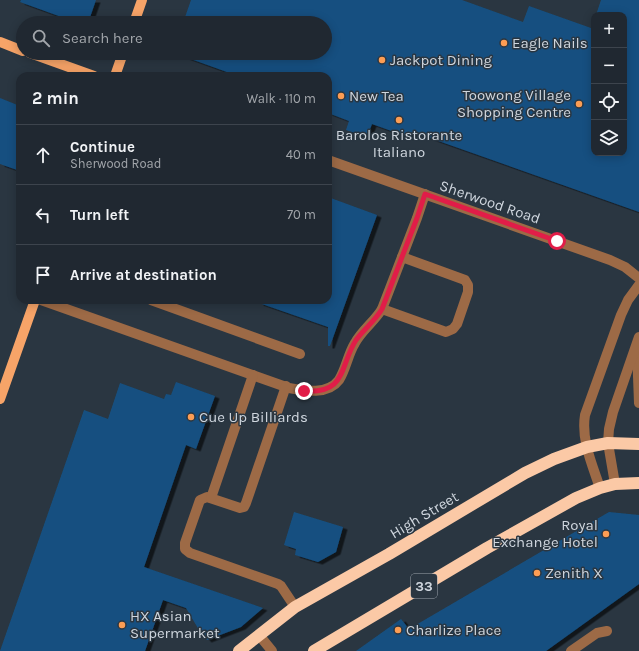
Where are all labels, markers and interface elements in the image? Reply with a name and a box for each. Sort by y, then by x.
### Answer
map controls [591,12,627,156]
button: + [591,12,627,48]
search box [16,16,332,60]
icon: search [30,27,52,49]
text: Search here [62,29,143,47]
place label: Eagle Nails [512,34,588,52]
marker: Eagle Nails [499,38,509,48]
button: − [591,48,627,84]
place label: Jackpot Dining [390,51,493,69]
marker: Jackpot Dining [377,55,387,65]
button: locate [591,84,627,120]
place label: Toowong Village Shopping Centre [457,86,571,121]
place label: New Tea [349,87,404,105]
text: 2 min [32,88,79,108]
text: Walk · 110 m [247,91,316,106]
marker: New Tea [336,91,346,101]
marker: Toowong Village Shopping Centre [574,99,584,109]
marker: Barolos Ristorante Italiano [394,115,404,125]
button: layers [591,120,627,156]
place label: Barolos Ristorante Italiano [336,126,462,161]
text: Continue [70,138,135,156]
icon: ahead [32,144,54,166]
text: 40 m [286,147,316,162]
text: Sherwood Road [70,156,161,171]
street label: Sherwood Road [437,176,543,228]
icon: left [32,204,54,226]
text: Turn left [70,206,129,224]
text: 70 m [287,207,316,222]
route start [548,232,566,250]
icon: arrive [32,264,54,286]
text: Arrive at destination [70,266,217,284]
route end [295,382,313,400]
place label: Cue Up Billiards [199,408,308,426]
marker: Cue Up Billiards [186,412,196,422]
street label: High Street [386,487,462,542]
place label: Royal Exchange Hotel [492,516,598,551]
marker: Royal Exchange Hotel [601,529,611,539]
place label: Zenith X [545,564,603,582]
marker: Zenith X [532,568,542,578]
road number: 33 [411,574,437,598]
place label: HX Asian Supermarket [130,607,220,642]
marker: HX Asian Supermarket [117,620,127,630]
place label: Charlize Place [406,621,501,639]
marker: Charlize Place [393,625,403,635]

